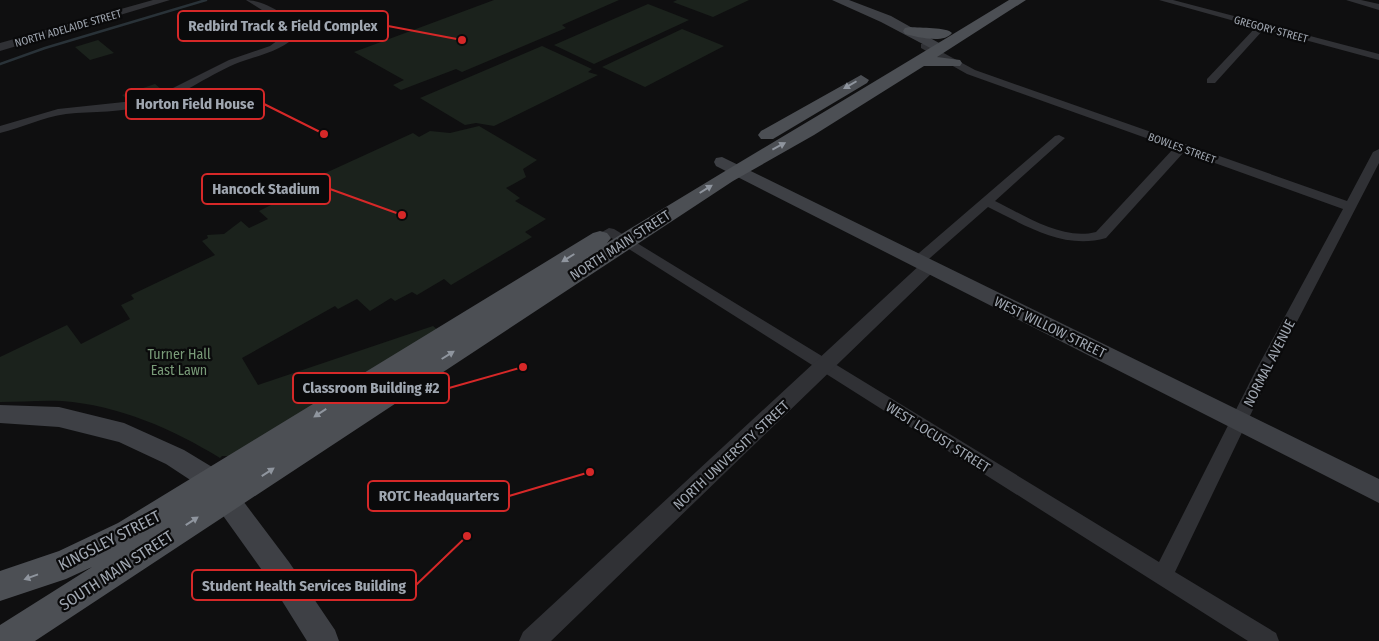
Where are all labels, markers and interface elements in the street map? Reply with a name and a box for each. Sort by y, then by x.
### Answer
street label: NORTH ADELAIDE STREET [13,7,124,50]
callout: Redbird Track & Field Complex [178,11,388,41]
street label: GREGORY STREET [1232,13,1310,46]
text: Redbird Track & Field Complex [188,17,379,35]
one-way arrow [844,81,857,90]
callout: Horton Field House [126,89,264,119]
text: Horton Field House [136,95,255,113]
street label: BOWLES STREET [1146,130,1218,167]
one-way arrow [772,142,786,150]
callout: Hancock Stadium [202,174,330,204]
text: Hancock Stadium [212,180,320,198]
one-way arrow [699,185,713,194]
street label: NORTH MAIN STREET [567,206,674,284]
one-way arrow [562,254,575,263]
street label: WEST WILLOW STREET [991,293,1109,362]
street label: NORMAL AVENUE [1240,316,1299,410]
park label: Turner Hall East Lawn [147,346,211,379]
one-way arrow [442,350,455,360]
callout: Classroom Building #2 [293,373,449,403]
text: Classroom Building #2 [303,379,439,397]
street label: NORTH UNIVERSITY STREET [670,397,793,513]
street label: WEST LOCUST STREET [883,399,993,477]
one-way arrow [314,408,327,418]
one-way arrow [261,467,274,476]
callout: ROTC Headquarters [368,481,509,511]
text: ROTC Headquarters [379,487,500,505]
street label: KINGSLEY STREET [55,506,164,574]
one-way arrow [185,516,199,525]
street label: SOUTH MAIN STREET [56,526,177,614]
callout: Student Health Services Building [192,570,416,600]
one-way arrow [23,573,38,581]
text: Student Health Services Building [202,577,406,595]

